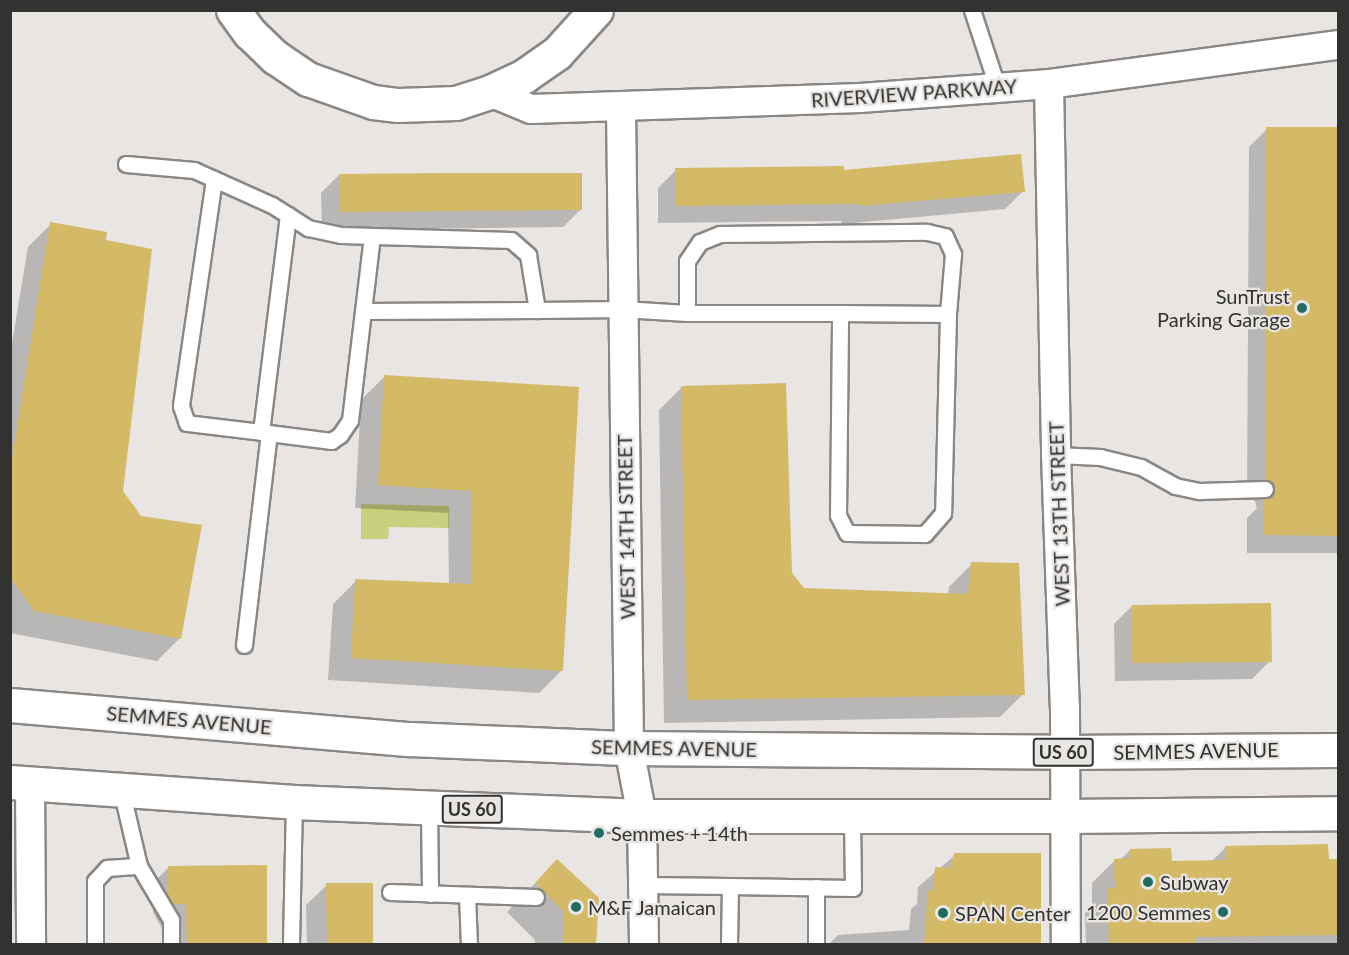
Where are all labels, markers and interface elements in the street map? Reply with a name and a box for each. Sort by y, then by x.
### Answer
street label: RIVERVIEW PARKWAY [810,74,1018,112]
place label: SunTrust Parking Garage [1157,284,1290,331]
marker: SunTrust Parking Garage [1295,301,1309,315]
street label: WEST 13TH STREET [1044,421,1074,607]
street label: WEST 14TH STREET [612,434,640,620]
street label: SEMMES AVENUE [105,701,273,739]
street label: SEMMES AVENUE [591,735,757,761]
road number: US 60 [1032,737,1094,767]
street label: SEMMES AVENUE [1113,738,1279,764]
road number: US 60 [440,794,504,824]
place label: Semmes + 14th [611,821,748,845]
marker: Semmes + 14th [592,826,606,840]
place label: Subway [1160,870,1228,894]
marker: Subway [1141,875,1155,889]
place label: M&F Jamaican [588,895,717,919]
marker: M&F Jamaican [569,900,583,914]
place label: 1200 Semmes [1086,900,1211,924]
place label: SPAN Center [955,901,1070,925]
marker: 1200 Semmes [1216,905,1230,919]
marker: SPAN Center [936,906,950,920]

